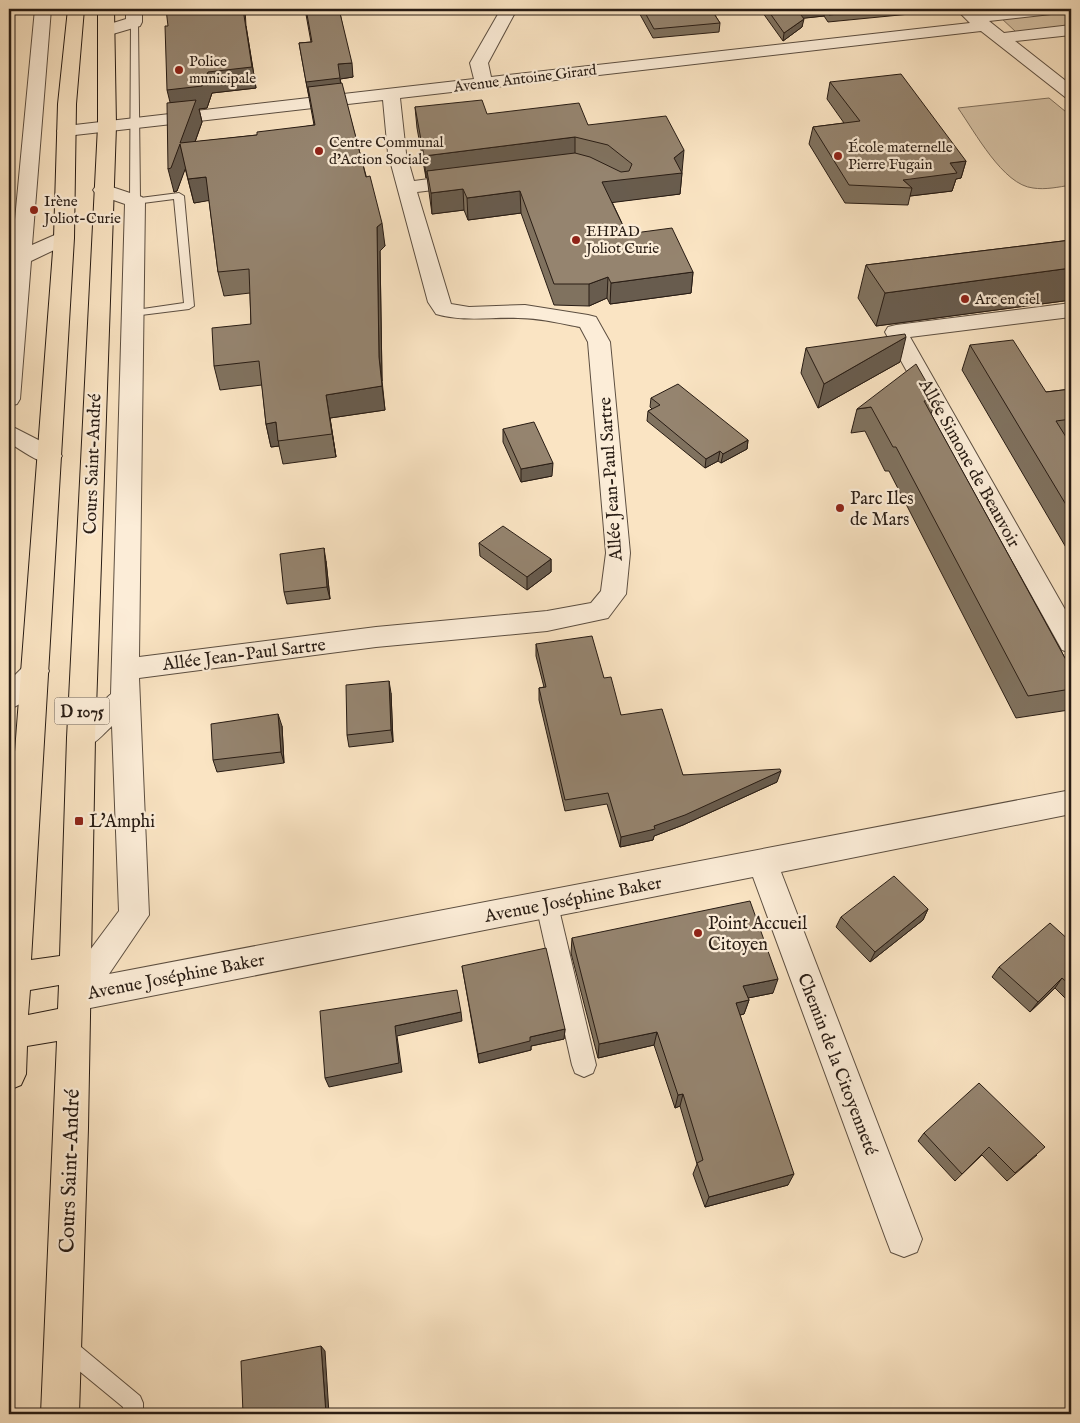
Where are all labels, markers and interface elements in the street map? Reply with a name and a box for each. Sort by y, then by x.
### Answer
place label: Police municipale [189,52,256,88]
street label: Avenue Antoine Girard [451,60,599,97]
marker: Police municipale [173,64,185,76]
place label: Centre Communal d'Action Sociale [329,133,444,169]
place label: École maternelle Pierre Fugain [848,138,953,174]
marker: Centre Communal d'Action Sociale [313,145,325,157]
marker: École maternelle Pierre Fugain [832,150,844,162]
place label: Irène Joliot-Curie [42,192,121,228]
marker: Irène Joliot-Curie [28,204,40,216]
place label: EHPAD Joliot Curie [584,222,659,258]
marker: EHPAD Joliot Curie [570,234,582,246]
place label: Arc en ciel [974,290,1041,309]
marker: Arc en ciel [959,293,971,305]
street label: Allée Simone de Beauvoir [912,374,1025,553]
street label: Cours Saint-André [80,393,107,535]
street label: Allée Jean-Paul Sartre [594,396,629,563]
place label: Parc Iles de Mars [850,488,914,532]
marker: Parc Iles de Mars [834,502,846,514]
street label: Allée Jean-Paul Sartre [160,634,327,677]
road number: D 1075 [54,698,110,724]
place label: L'Amphi [89,811,155,834]
marker: L'Amphi [73,815,85,827]
street label: Avenue Joséphine Baker [482,872,664,929]
place label: Point Accueil Citoyen [708,913,807,957]
marker: Point Accueil Citoyen [692,927,704,939]
street label: Avenue Joséphine Baker [85,949,267,1006]
street label: Chemin de la Citoyenneté [791,970,882,1159]
street label: Cours Saint-André [54,1088,87,1254]

